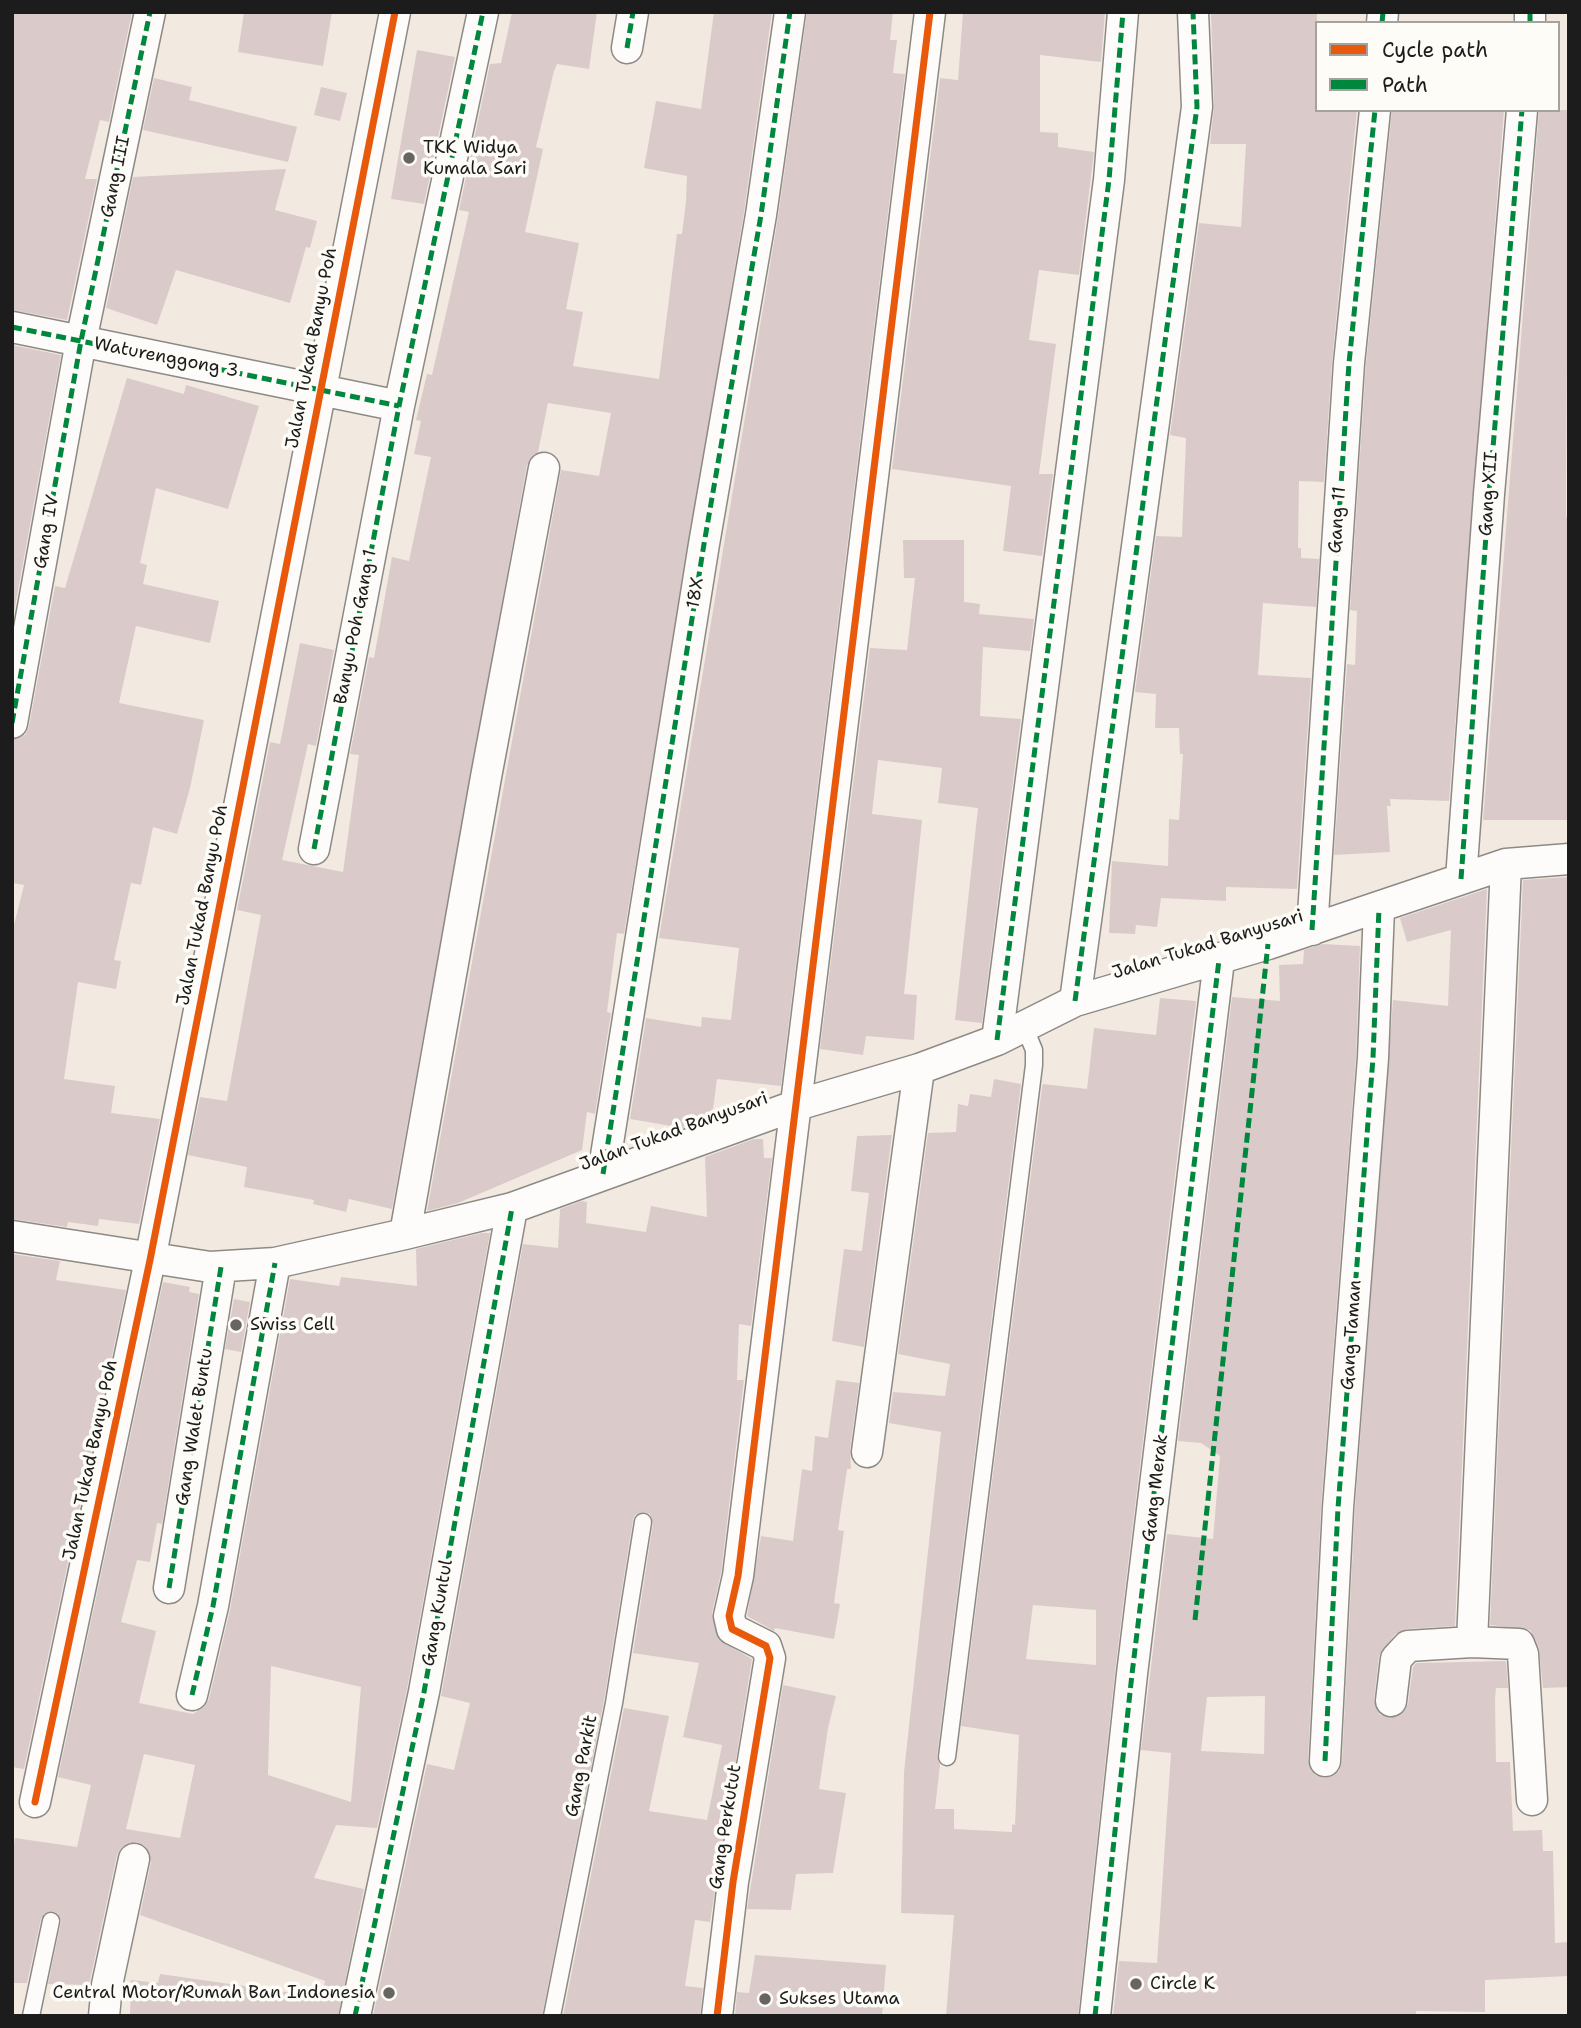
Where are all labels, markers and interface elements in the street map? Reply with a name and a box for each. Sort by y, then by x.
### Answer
legend [1315,21,1560,112]
text: Cycle path [1382,36,1488,64]
text: Path [1382,71,1428,99]
street label: Gang III [97,134,135,220]
place label: TKK Widya Kumala Sari [423,137,527,180]
marker: TKK Widya Kumala Sari [401,150,417,166]
street label: Jalan Tukad Banyu Poh [282,246,342,450]
street label: Waturenggong 3 [92,333,240,383]
street label: Gang XII [1475,451,1503,537]
street label: Gang 11 [1325,486,1351,554]
street label: Gang IV [30,493,64,571]
street label: Banyu Poh Gang 1 [330,548,382,706]
street label: 18X [683,576,709,610]
street label: Jalan Tukad Banyu Poh [173,803,233,1007]
street label: Jalan Tukad Banyusari [1110,906,1306,984]
street label: Jalan Tukad Banyusari [577,1088,771,1176]
street label: Gang Taman [1337,1279,1367,1391]
place label: Swiss Cell [250,1314,335,1336]
marker: Swiss Cell [228,1317,244,1333]
street label: Gang Walet Buntu [172,1347,218,1507]
street label: Jalan Tukad Banyu Poh [59,1358,123,1562]
street label: Gang Merak [1139,1433,1173,1543]
street label: Gang Kuntul [418,1558,458,1668]
street label: Gang Parkit [561,1713,603,1819]
street label: Gang Perkutut [705,1763,747,1891]
place label: Circle K [1150,1973,1215,1995]
marker: Circle K [1128,1976,1144,1992]
place label: Central Motor/Rumah Ban Indonesia [53,1982,375,2004]
marker: Central Motor/Rumah Ban Indonesia [381,1985,397,2001]
place label: Sukses Utama [779,1988,900,2010]
marker: Sukses Utama [757,1991,773,2007]

